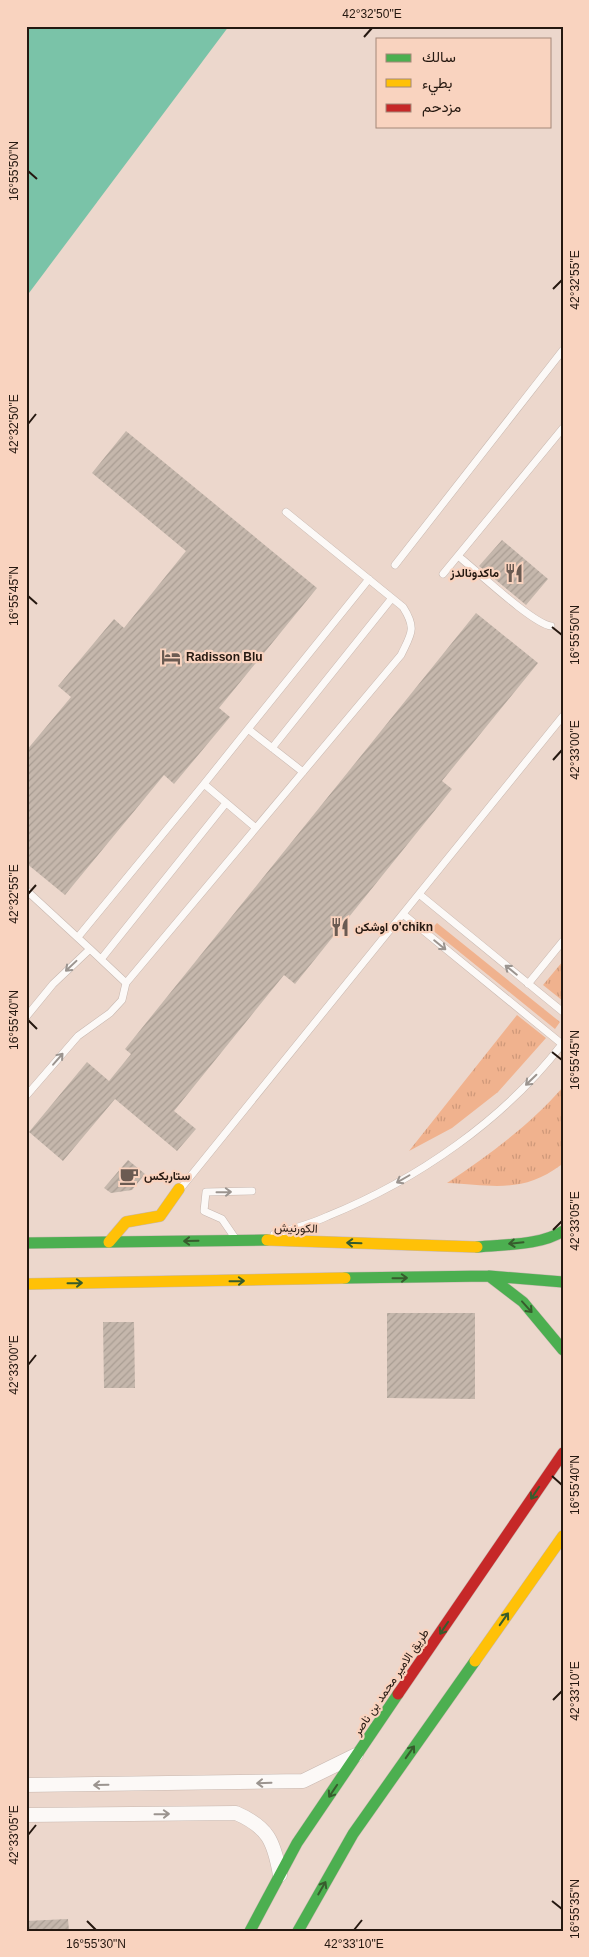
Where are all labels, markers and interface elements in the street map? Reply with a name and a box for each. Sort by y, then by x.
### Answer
text: 42°32'50"E [342,7,402,21]
legend [376,38,552,128]
text: سالك [422,48,456,65]
text: بطيء [422,74,452,96]
text: مزدحم [422,98,461,117]
text: 16°55'50"N [7,141,21,201]
text: 42°32'55"E [568,250,582,310]
text: 42°32'50"E [7,394,21,454]
restaurant icon: ماكدونالدز [503,562,525,584]
text: 16°55'45"N [7,566,21,626]
place label: ماكدونالدز [449,566,499,581]
text: 16°55'50"N [568,605,582,665]
hotel icon: Radisson Blu [160,646,182,668]
place label: Radisson Blu [186,650,263,664]
text: 42°33'00"E [568,720,582,780]
text: 42°32'55"E [7,864,21,924]
restaurant icon: اوشكن o'chikn [329,916,351,938]
place label: اوشكن o'chikn [355,920,433,935]
one-way arrow [434,939,447,950]
one-way arrow [65,960,78,972]
one-way arrow [505,965,518,976]
text: 16°55'40"N [7,990,21,1050]
text: 16°55'45"N [568,1030,582,1090]
one-way arrow [52,1053,63,1066]
one-way arrow [524,1074,537,1086]
cafe icon: ستاربكس [118,1165,140,1187]
place label: ستاربكس [144,1169,191,1184]
one-way arrow [396,1175,411,1185]
one-way arrow [216,1187,232,1197]
text: 42°33'05"E [568,1191,582,1251]
street label: الكورنيش [274,1220,318,1237]
one-way arrow [184,1236,200,1246]
one-way arrow [508,1238,524,1248]
one-way arrow [346,1239,362,1248]
one-way arrow [392,1273,408,1283]
one-way arrow [229,1276,245,1285]
one-way arrow [66,1278,83,1288]
one-way arrow [521,1300,533,1313]
text: 42°33'00"E [7,1335,21,1395]
text: 16°55'40"N [568,1455,582,1515]
one-way arrow [530,1486,540,1500]
one-way arrow [499,1613,509,1627]
one-way arrow [439,1620,449,1634]
street label: طريق الامير محمد بن ناصر [350,1626,433,1739]
text: 42°33'10"E [568,1661,582,1721]
one-way arrow [405,1745,415,1759]
one-way arrow [256,1778,272,1787]
one-way arrow [94,1780,110,1789]
one-way arrow [328,1784,338,1798]
text: 42°33'05"E [7,1805,21,1865]
one-way arrow [154,1809,170,1819]
text: 16°55'35"N [568,1879,582,1939]
one-way arrow [317,1882,327,1896]
text: 16°55'30"N [66,1937,126,1951]
text: 42°33'10"E [324,1937,384,1951]

